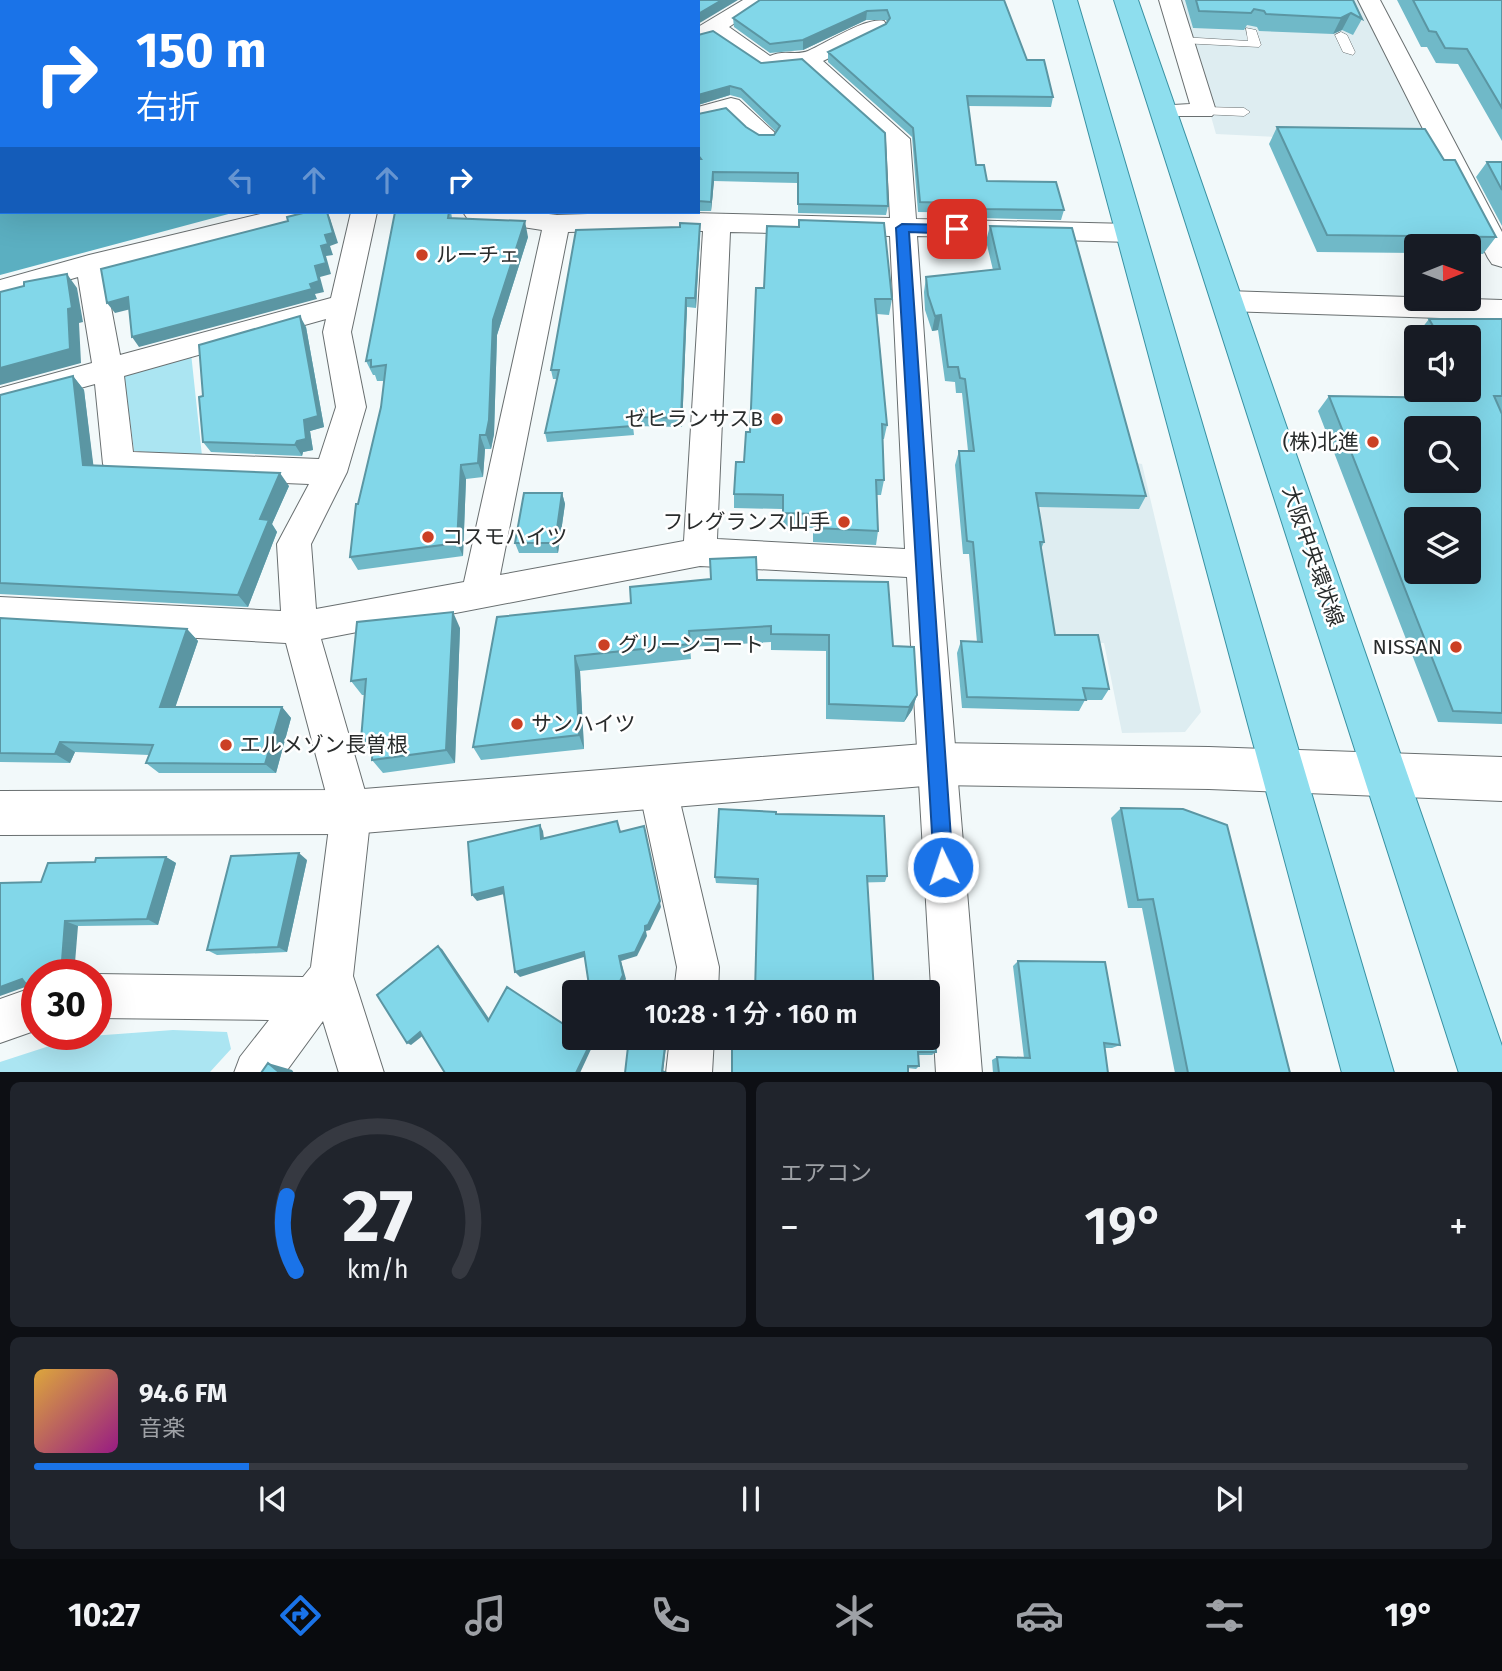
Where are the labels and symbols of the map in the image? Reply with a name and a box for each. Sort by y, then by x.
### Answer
pin [927,199,987,259]
north arrow [1404,234,1480,312]
place label: ルーチェ [436,242,520,268]
marker: ルーチェ [414,247,430,263]
place label: ゼヒランサスB [625,406,763,432]
marker: ゼヒランサスB [769,411,785,427]
place label: (株)北進 [1282,429,1359,455]
marker: (株)北進 [1365,434,1381,450]
street label: 大阪中央環状線 [1277,482,1349,630]
place label: フレグランス山手 [662,509,830,535]
marker: フレグランス山手 [836,514,852,530]
place label: コスモハイツ [442,524,568,550]
marker: コスモハイツ [420,529,436,545]
place label: グリーンコート [618,632,764,658]
place label: NISSAN [1373,634,1442,660]
marker: グリーンコート [596,637,612,653]
marker: NISSAN [1448,639,1464,655]
place label: サンハイツ [531,711,636,737]
marker: サンハイツ [509,716,525,732]
place label: エルメゾン長曽根 [240,732,408,758]
marker: エルメゾン長曽根 [218,737,234,753]
position arrow [906,830,980,904]
speed limit sign: 30 [21,959,112,1050]

